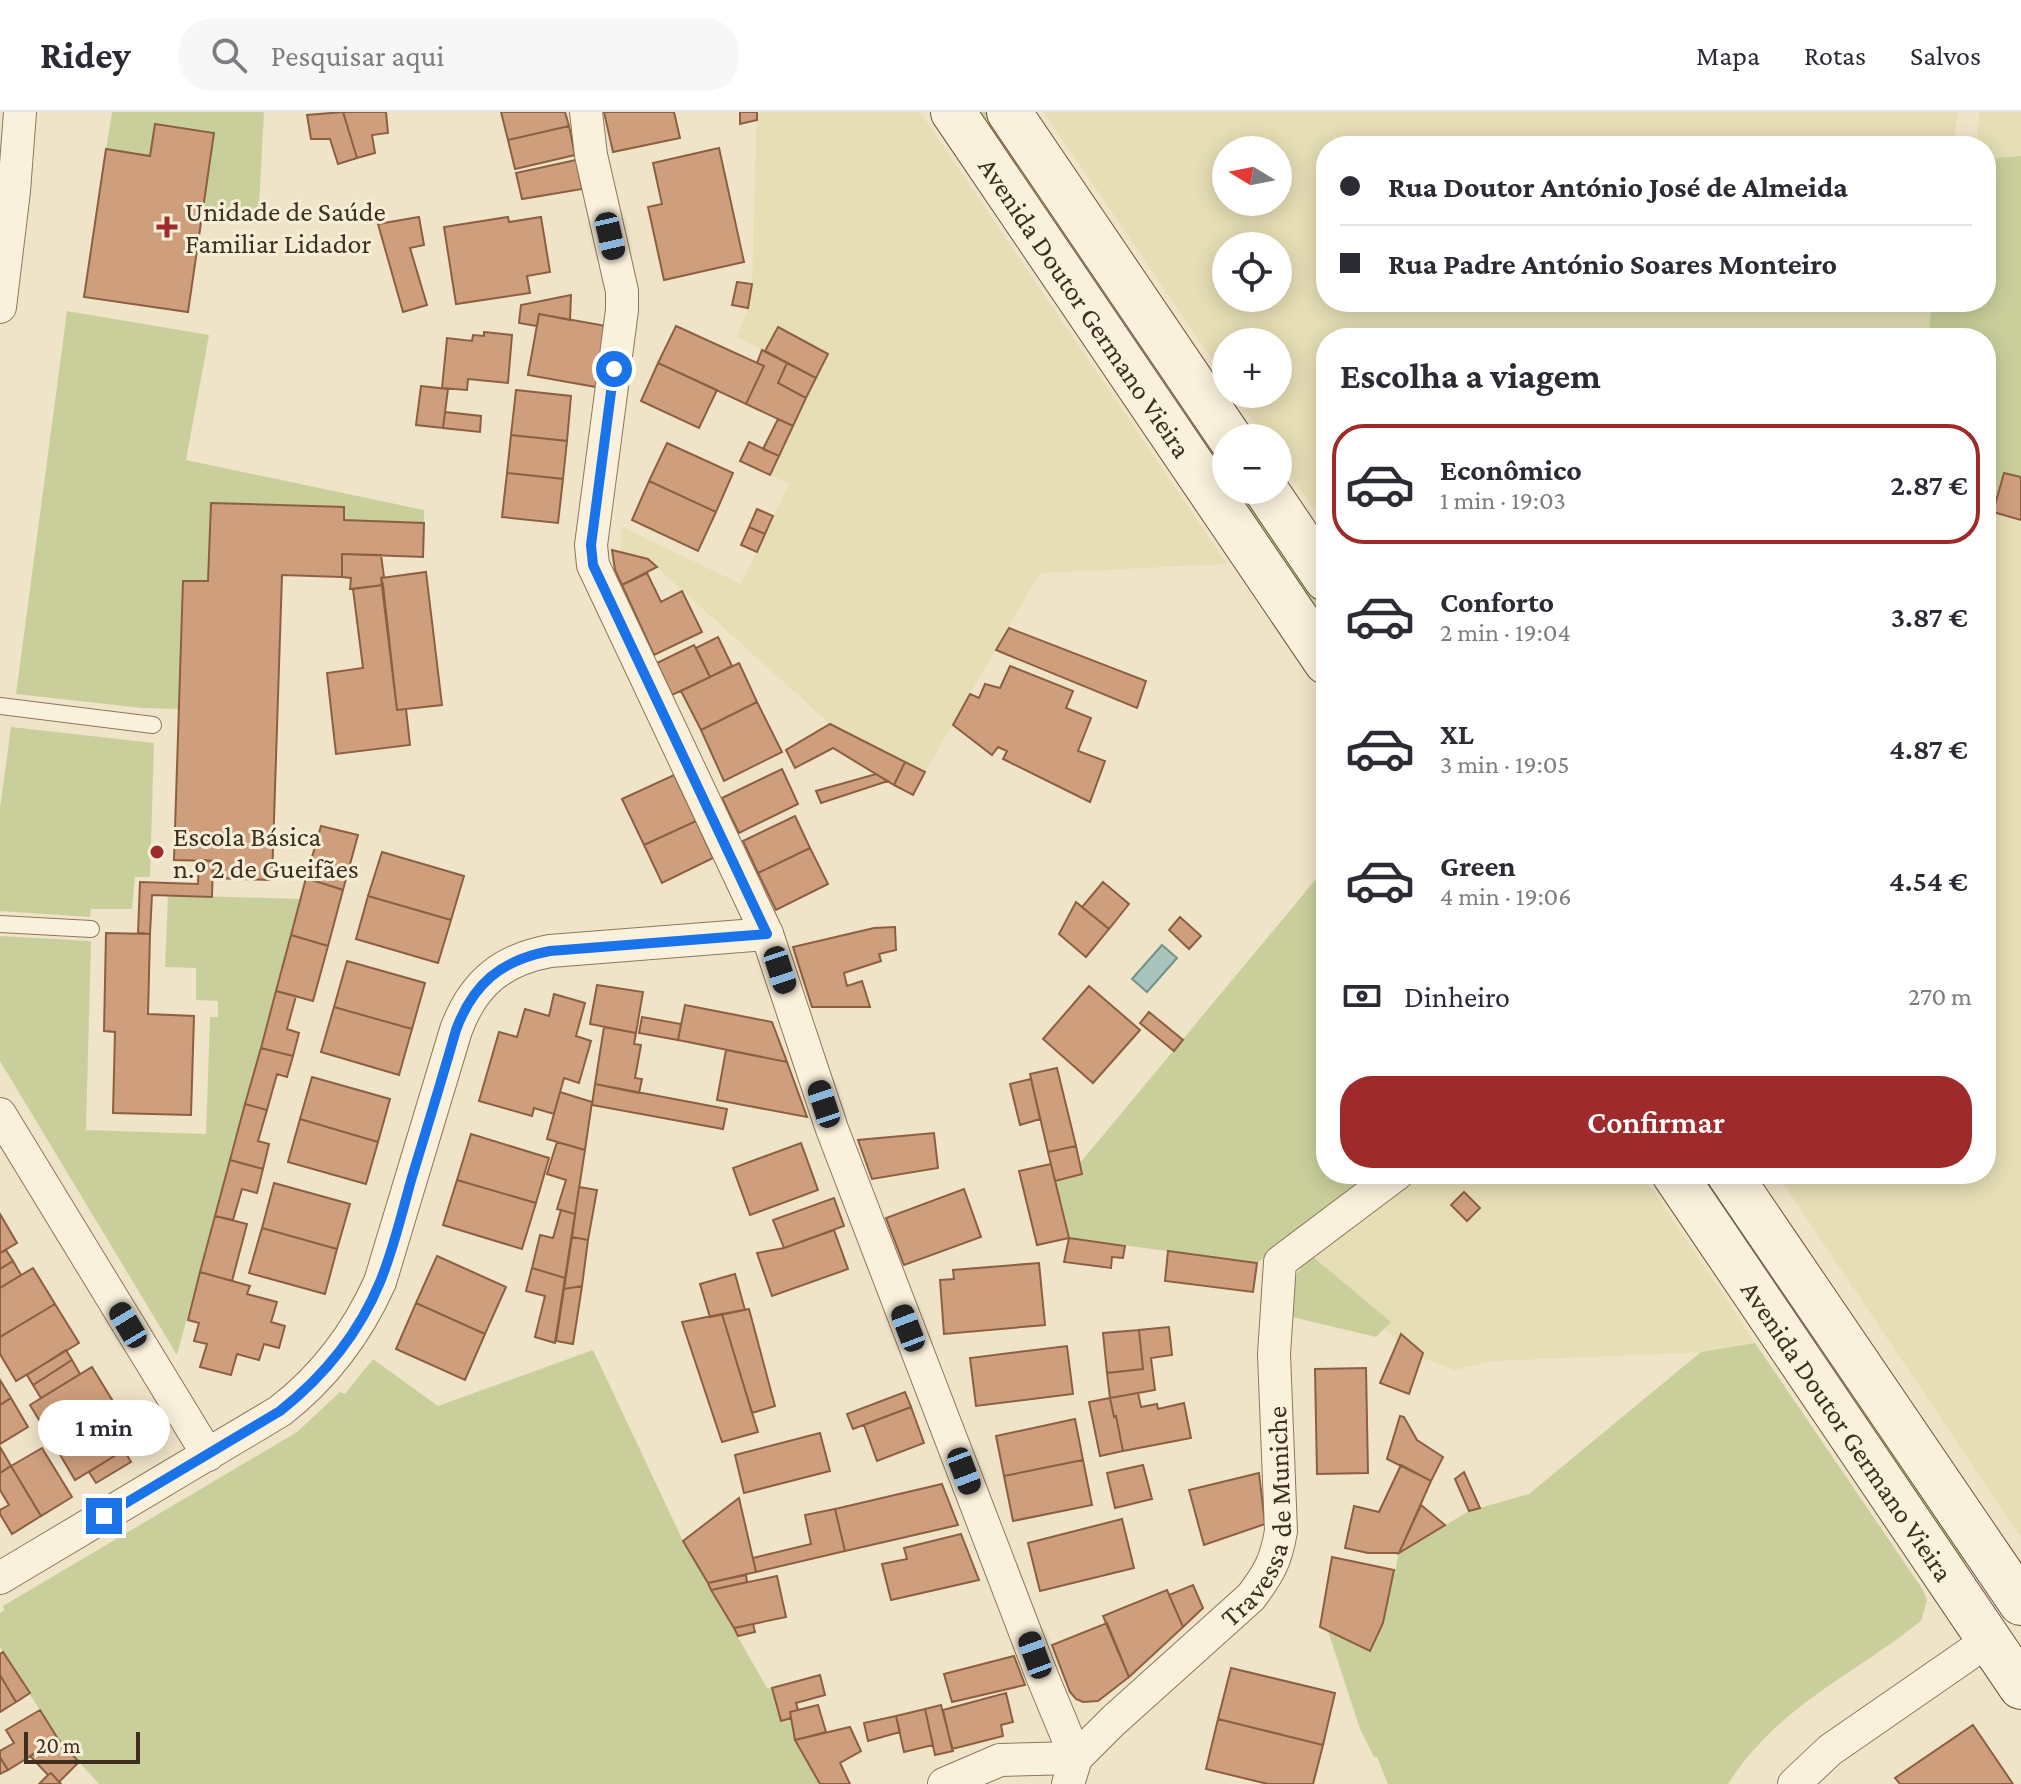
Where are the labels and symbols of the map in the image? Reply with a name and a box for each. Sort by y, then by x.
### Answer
north arrow [1212,136,1292,216]
street label: Avenida Doutor Germano Vieira [972,152,1198,464]
place label: Unidade de Saúde Familiar Lidador [185,196,386,259]
car [593,210,627,262]
marker: Unidade de Saúde Familiar Lidador [156,216,178,238]
route start [596,351,632,387]
place label: Escola Básica n.º 2 de Gueifães [173,821,359,884]
marker: Escola Básica n.º 2 de Gueifães [148,843,166,861]
car [761,943,799,997]
car [805,1077,843,1131]
street label: Avenida Doutor Germano Vieira [1735,1275,1960,1587]
car [105,1298,151,1352]
car [888,1301,928,1355]
callout: 1 min [38,1400,170,1456]
street label: Travessa de Muniche [1214,1406,1297,1633]
car [944,1444,984,1498]
route end [86,1498,122,1534]
car [1016,1628,1054,1682]
scale bar [24,1728,140,1764]

